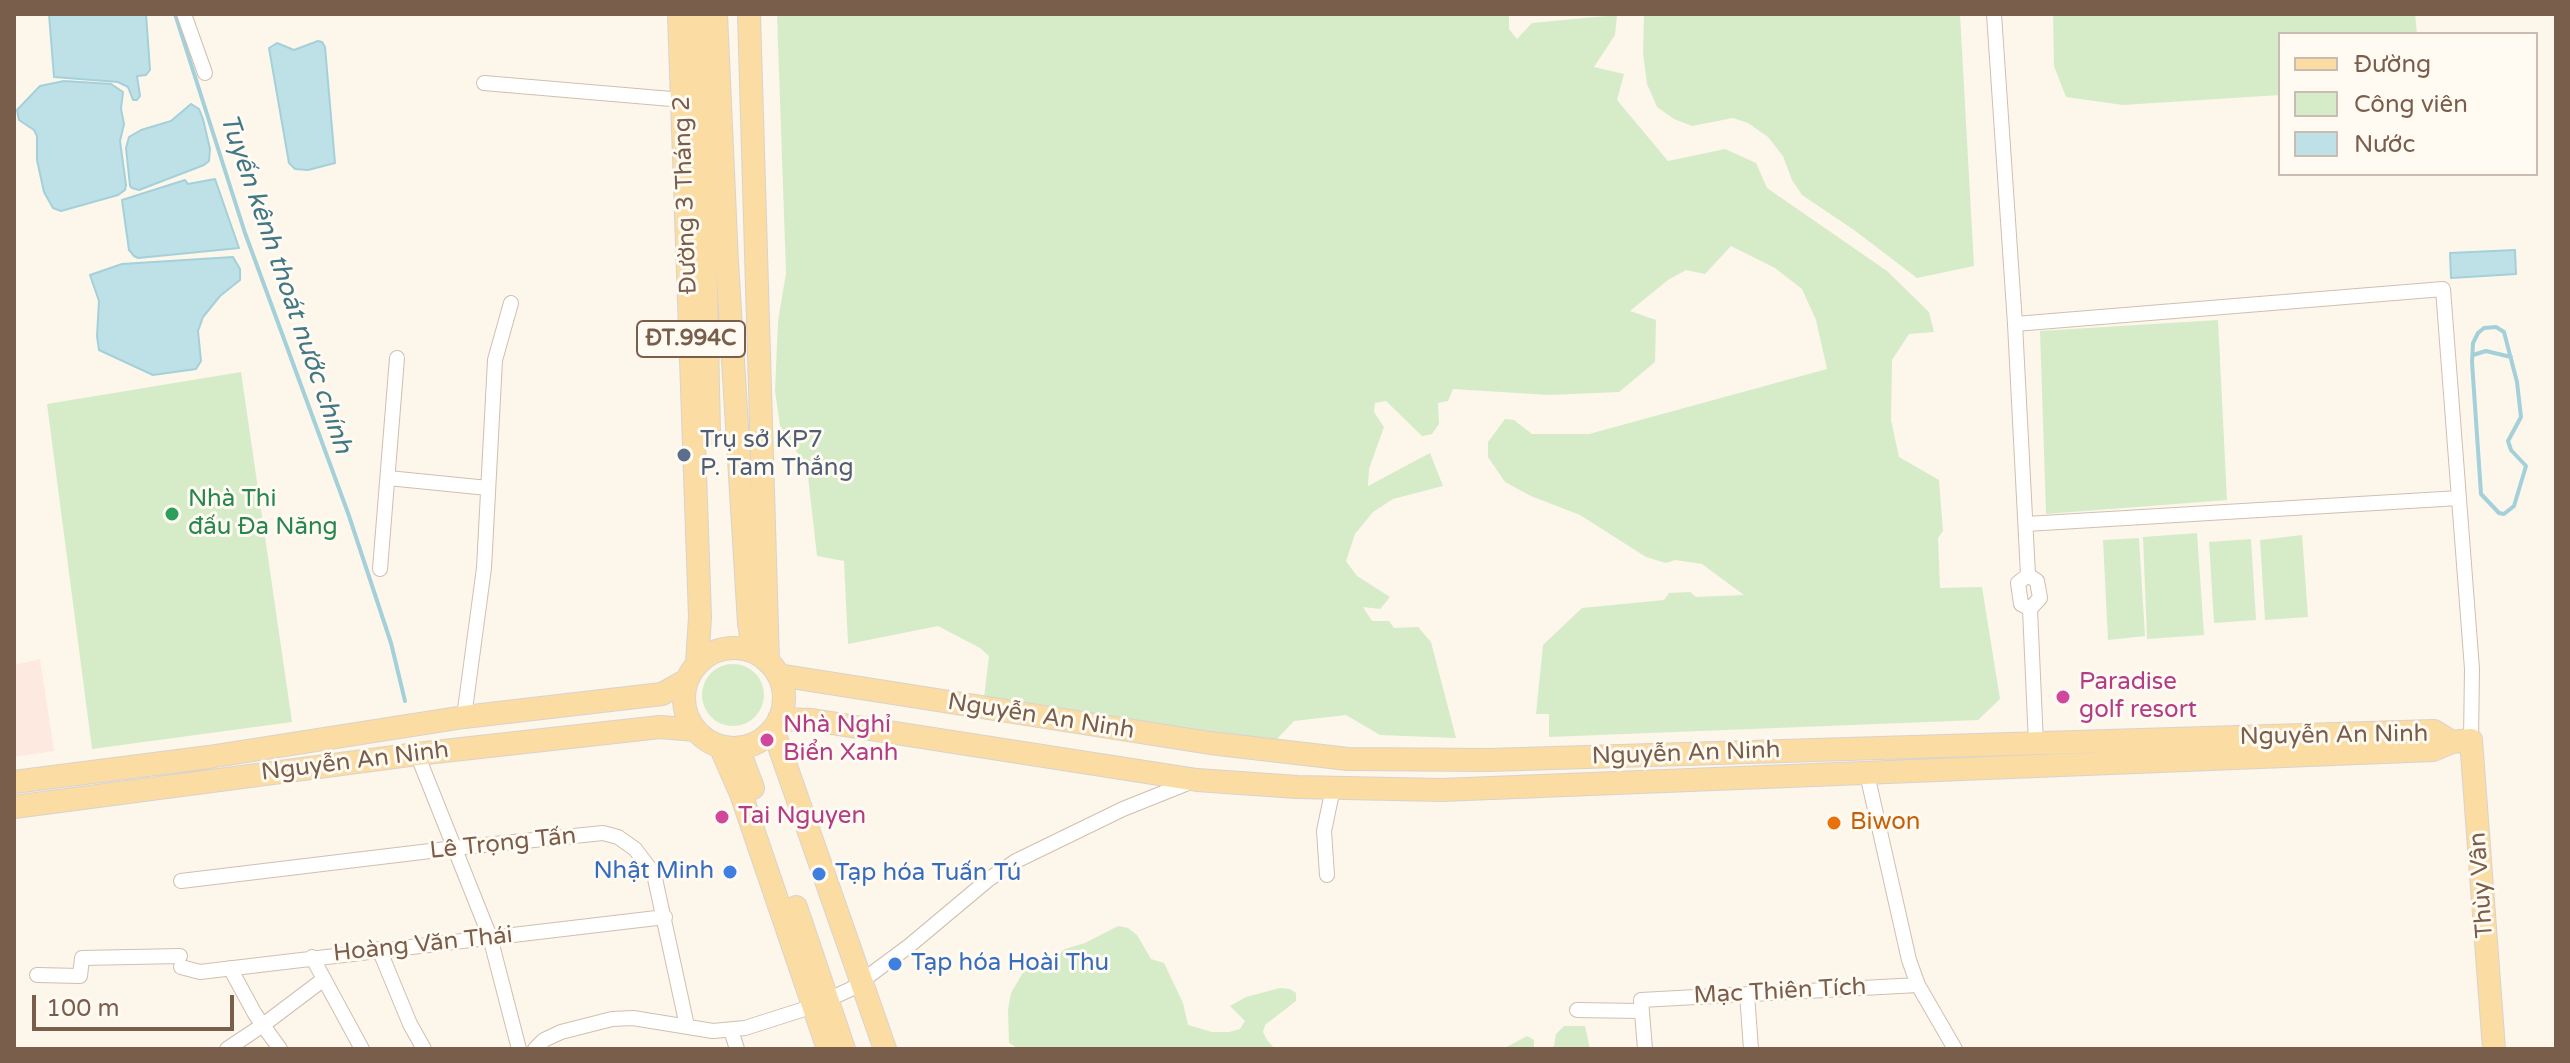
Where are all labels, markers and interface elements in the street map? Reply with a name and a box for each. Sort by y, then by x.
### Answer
legend [2278,32,2538,176]
text: Đường [2354,50,2431,79]
text: Công viên [2354,90,2468,119]
street label: Đường 3 Tháng 2 [668,95,704,295]
water label: Tuyến kênh thoát nước chính [212,110,358,458]
text: Nước [2354,130,2415,159]
road number: ĐT.994C [637,321,745,357]
place label: Trụ sở KP7 P. Tam Thắng [700,427,854,483]
marker: Trụ sở KP7 P. Tam Thắng [675,446,693,464]
place label: Nhà Thi đấu Đa Năng [188,486,338,542]
marker: Nhà Thi đấu Đa Năng [163,505,181,523]
place label: Paradise golf resort [2079,669,2197,725]
street label: Nguyễn An Ninh [946,688,1136,746]
marker: Paradise golf resort [2054,688,2072,706]
place label: Nhà Nghỉ Biển Xanh [783,712,898,768]
street label: Nguyễn An Ninh [2239,720,2429,752]
marker: Nhà Nghỉ Biển Xanh [758,731,776,749]
street label: Nguyễn An Ninh [260,736,450,788]
street label: Nguyễn An Ninh [1591,736,1781,772]
place label: Tai Nguyen [738,803,866,831]
marker: Tai Nguyen [713,808,731,826]
place label: Biwon [1850,809,1920,837]
marker: Biwon [1825,814,1843,832]
street label: Lê Trọng Tấn [428,822,578,866]
street label: Thùy Vân [2464,831,2500,939]
place label: Nhật Minh [594,858,714,886]
place label: Tạp hóa Tuấn Tú [835,860,1021,888]
marker: Nhật Minh [721,863,739,881]
marker: Tạp hóa Tuấn Tú [810,865,828,883]
street label: Hoàng Văn Thái [332,921,514,969]
place label: Tạp hóa Hoài Thu [911,950,1109,978]
marker: Tạp hóa Hoài Thu [886,955,904,973]
street label: Mạc Thiên Tích [1693,973,1867,1011]
scale bar [36,979,238,1029]
text: 100 m [46,994,120,1023]

